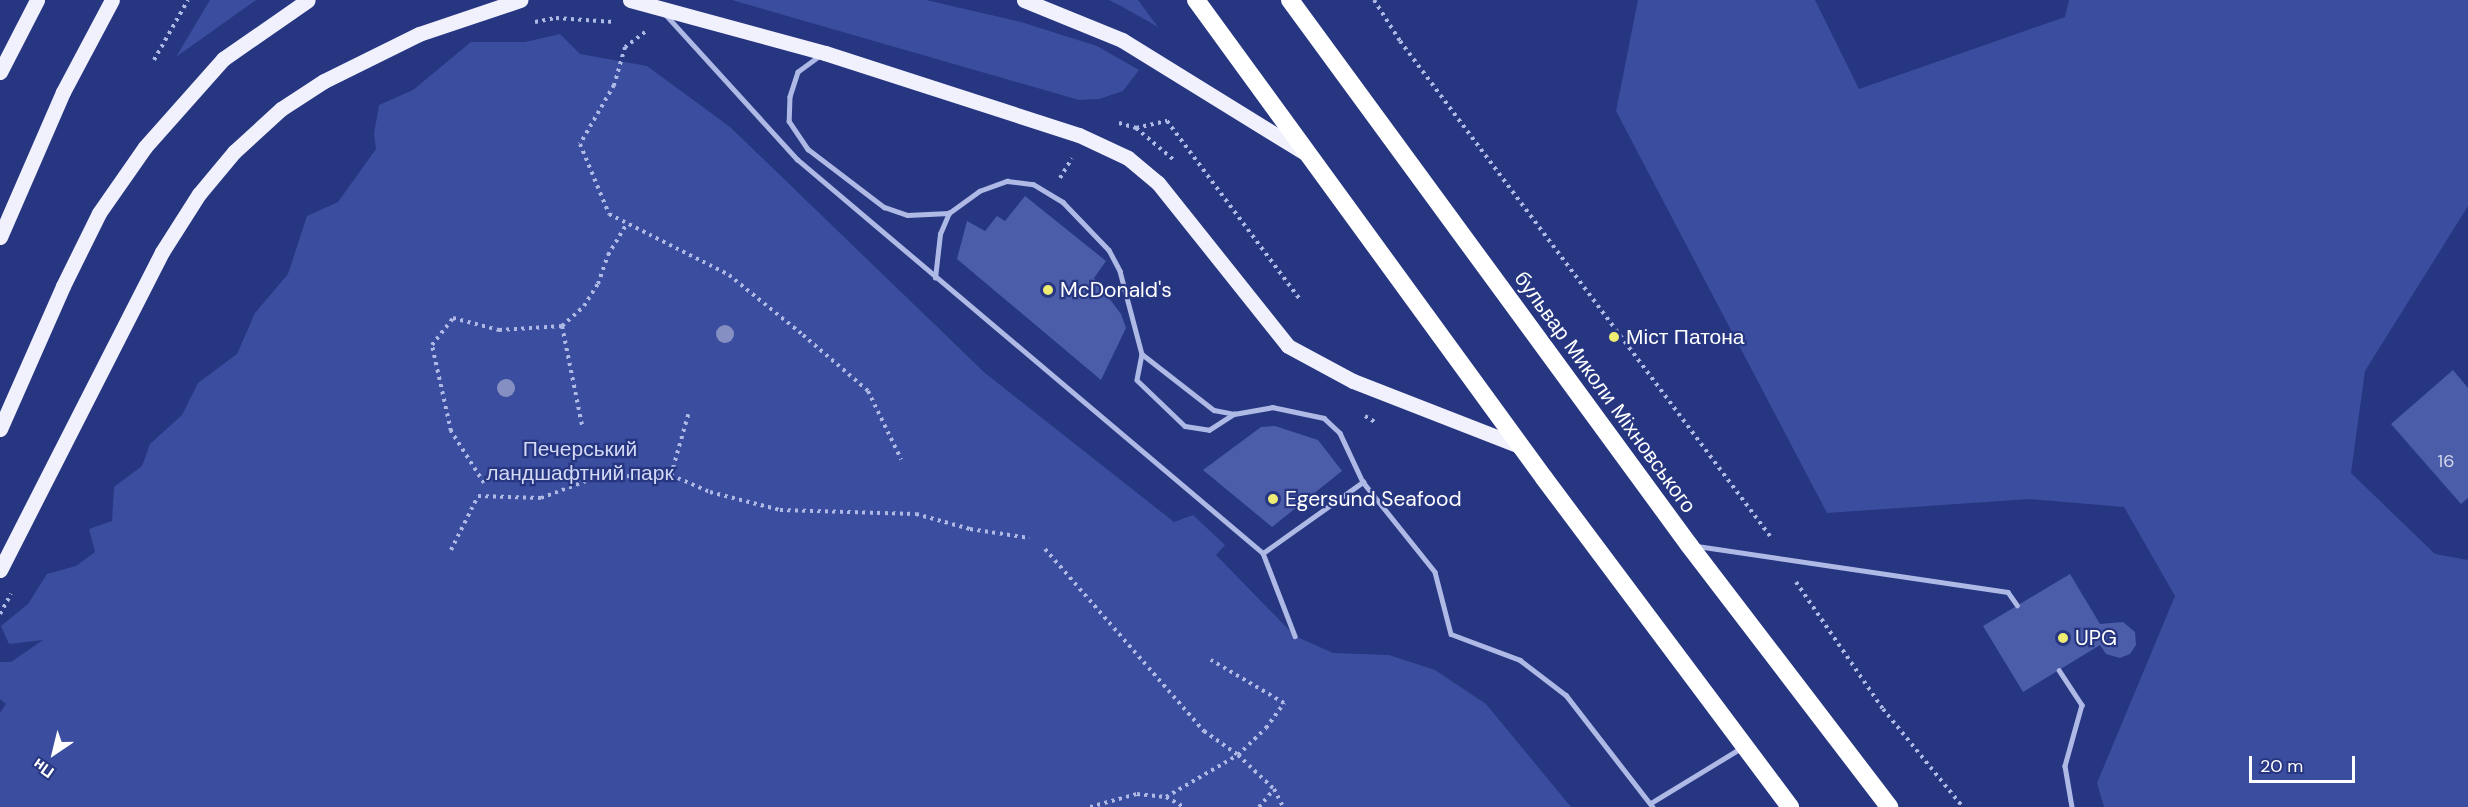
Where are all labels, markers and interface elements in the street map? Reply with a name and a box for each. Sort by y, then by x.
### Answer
street label: бульвар Миколи Міхновського [1509,266,1701,518]
place label: McDonald's [1060,277,1172,303]
marker: McDonald's [1041,283,1055,297]
place label: Міст Патона [1626,324,1745,350]
marker: Міст Патона [1607,330,1621,344]
park label: Печерський ландшафтний парк [486,436,674,486]
house number: 16 [2438,450,2454,472]
place label: Egersund Seafood [1285,486,1462,512]
marker: Egersund Seafood [1266,492,1280,506]
place label: UPG [2075,625,2117,651]
marker: UPG [2056,631,2070,645]
north arrow [24,723,84,783]
scale bar [2252,744,2358,782]
text: Пн [29,753,58,783]
text: 20 m [2260,754,2303,778]

